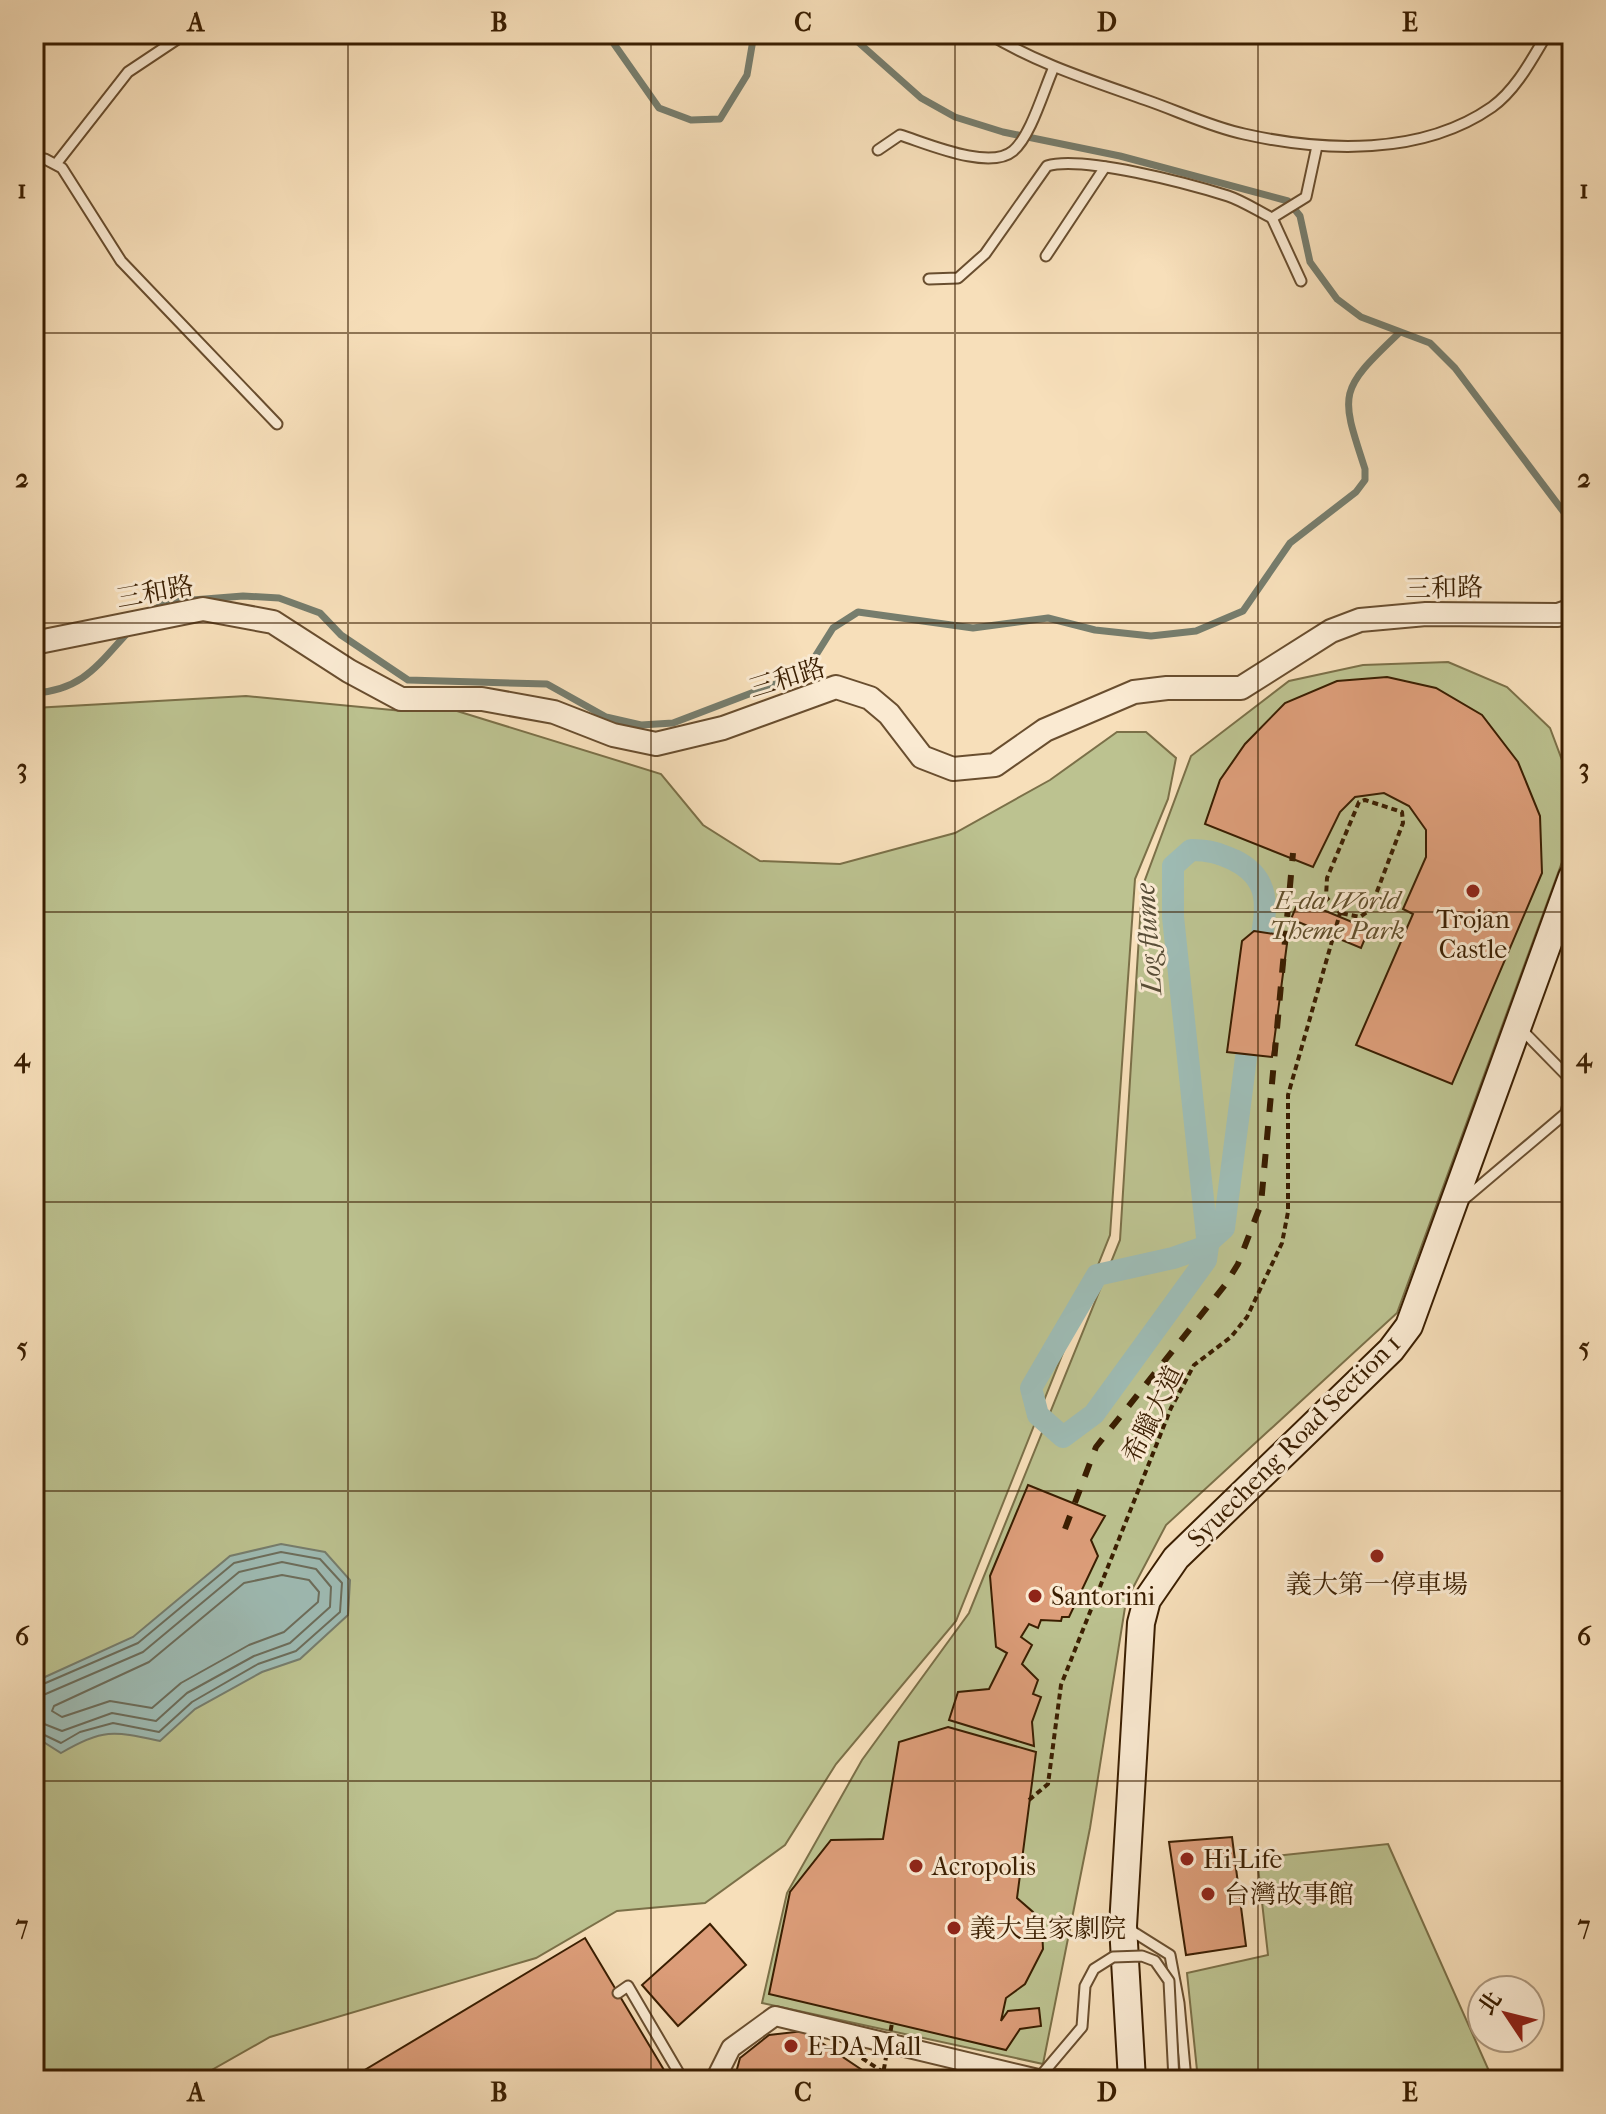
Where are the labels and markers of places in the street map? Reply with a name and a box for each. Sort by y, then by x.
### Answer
marker: Trojan Castle [1464,882,1482,900]
place label: Trojan Castle [1436,904,1510,965]
marker: 義大第一停車場 [1368,1547,1386,1565]
place label: 義大第一停車場 [1286,1569,1468,1600]
place label: Santorini [1051,1581,1155,1612]
marker: Santorini [1026,1587,1044,1605]
place label: Hi-Life [1203,1844,1282,1875]
marker: Hi-Life [1178,1850,1196,1868]
place label: Acropolis [931,1851,1036,1882]
marker: Acropolis [907,1857,925,1875]
place label: 台灣故事館 [1224,1879,1354,1910]
marker: 台灣故事館 [1199,1885,1217,1903]
place label: 義大皇家劇院 [970,1913,1126,1944]
marker: 義大皇家劇院 [945,1919,963,1937]
place label: E-DA Mall [807,2031,921,2062]
marker: E-DA Mall [782,2037,800,2055]

